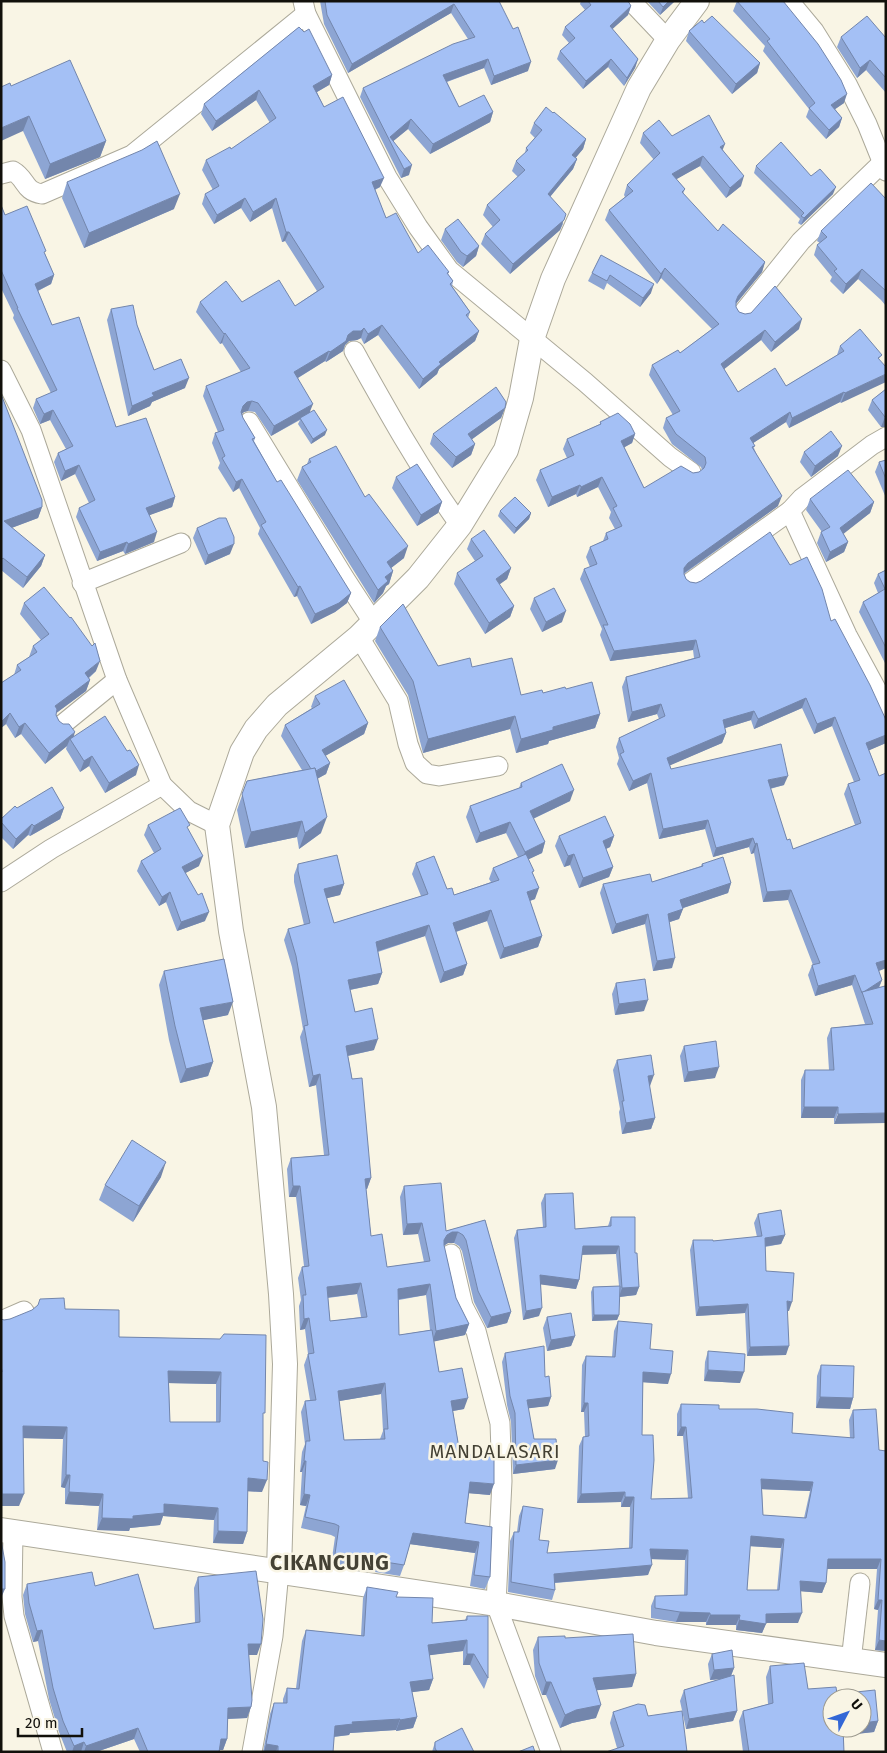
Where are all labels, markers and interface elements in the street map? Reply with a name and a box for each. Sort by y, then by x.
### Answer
district label: MANDALASARI [429,1440,561,1463]
district label: CIKANCUNG [270,1550,390,1576]
north arrow [822,1688,872,1738]
text: U [847,1696,866,1714]
scale bar [18,1706,81,1738]
text: 20 m [25,1714,58,1732]

